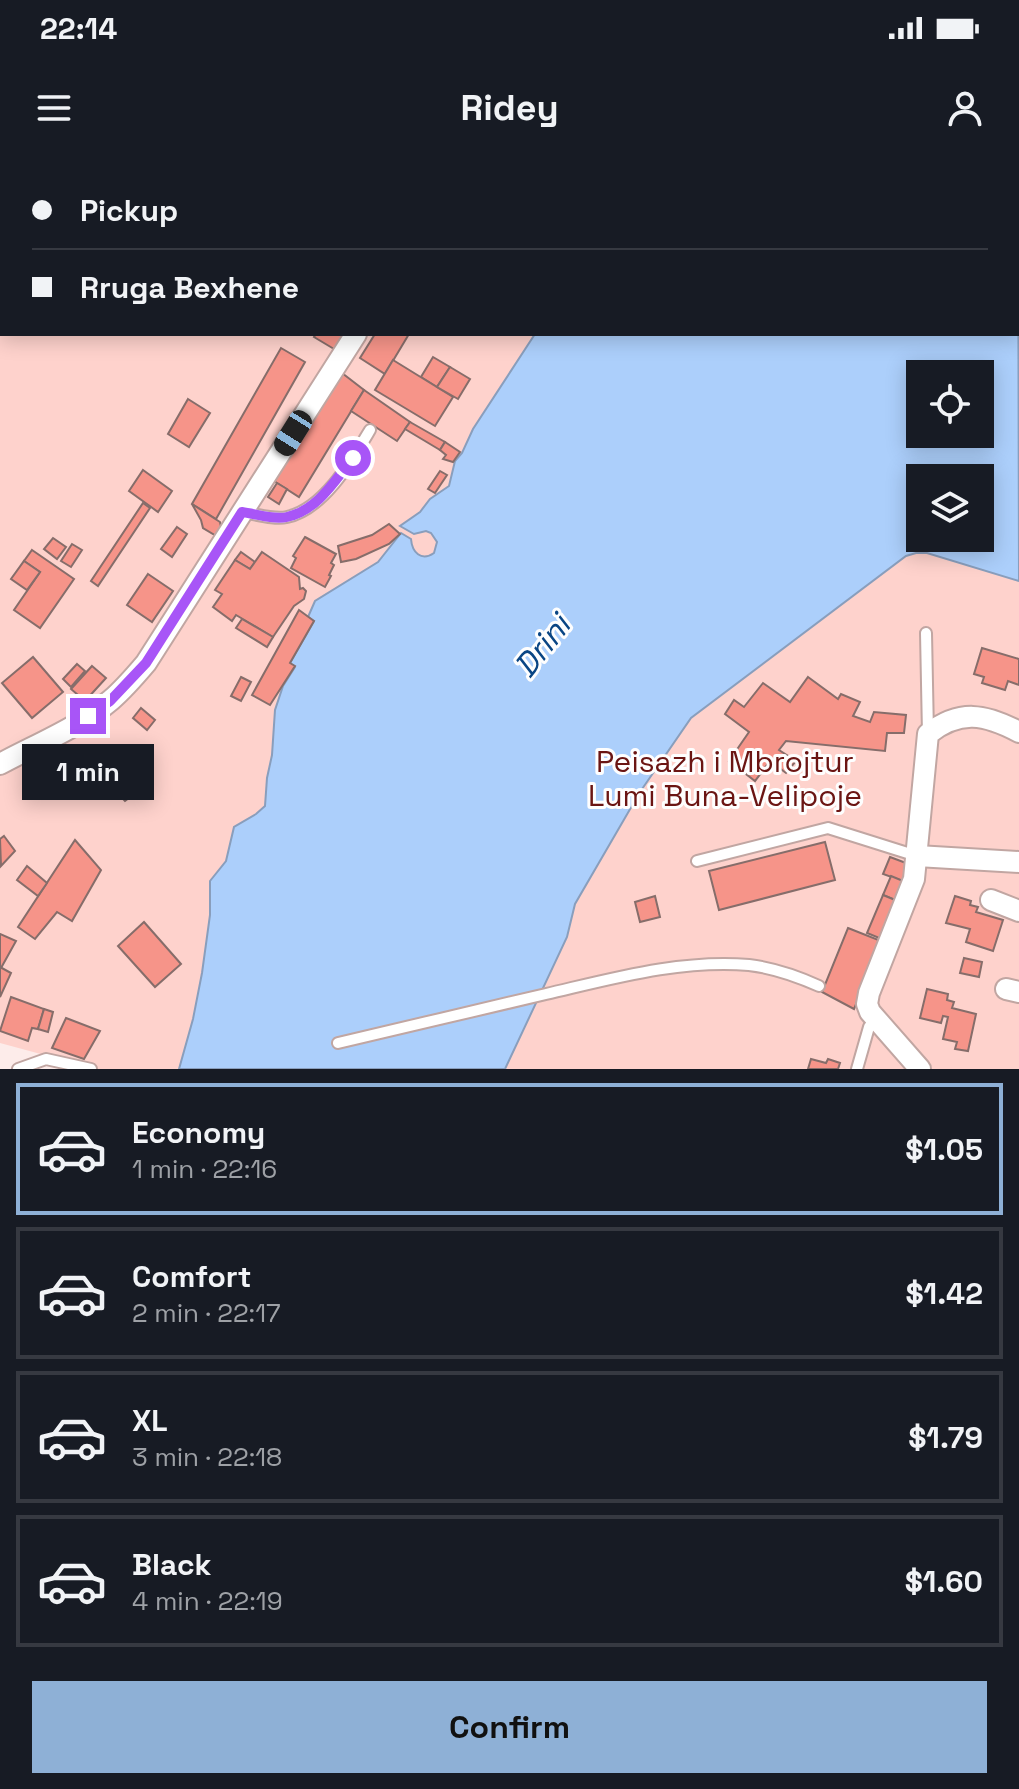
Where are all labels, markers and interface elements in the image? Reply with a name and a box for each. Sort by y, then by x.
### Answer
text: 22:14 [40,9,117,48]
text: Ridey [460,85,559,131]
icon: menu [32,86,76,130]
icon: person [943,86,987,130]
text: Pickup [80,191,178,230]
text: Rruga Bexhene [80,268,299,307]
map controls [906,360,994,552]
button: locate [906,360,994,448]
car [270,406,316,460]
route start [335,440,371,476]
button: layers [906,464,994,552]
water label: Drini [505,603,581,685]
route end [70,698,106,734]
park label: Peisazh i Mbrojtur Lumi Buna-Velipoje [588,742,862,815]
callout: 1 min [22,744,154,800]
text: 1 min [56,755,120,789]
icon: car [36,1113,108,1185]
text: Economy [132,1113,265,1152]
text: $1.05 [905,1130,983,1169]
text: 1 min · 22:16 [132,1152,277,1186]
icon: car [36,1257,108,1329]
text: Comfort [132,1257,251,1296]
text: $1.42 [905,1274,983,1313]
text: 2 min · 22:17 [132,1296,281,1330]
icon: car [36,1401,108,1473]
text: XL [132,1401,168,1440]
text: $1.79 [908,1418,983,1457]
text: 3 min · 22:18 [132,1440,282,1474]
icon: car [36,1545,108,1617]
text: Black [132,1545,211,1584]
text: $1.60 [905,1562,983,1601]
text: 4 min · 22:19 [132,1584,283,1618]
button: Confirm [32,1681,987,1773]

